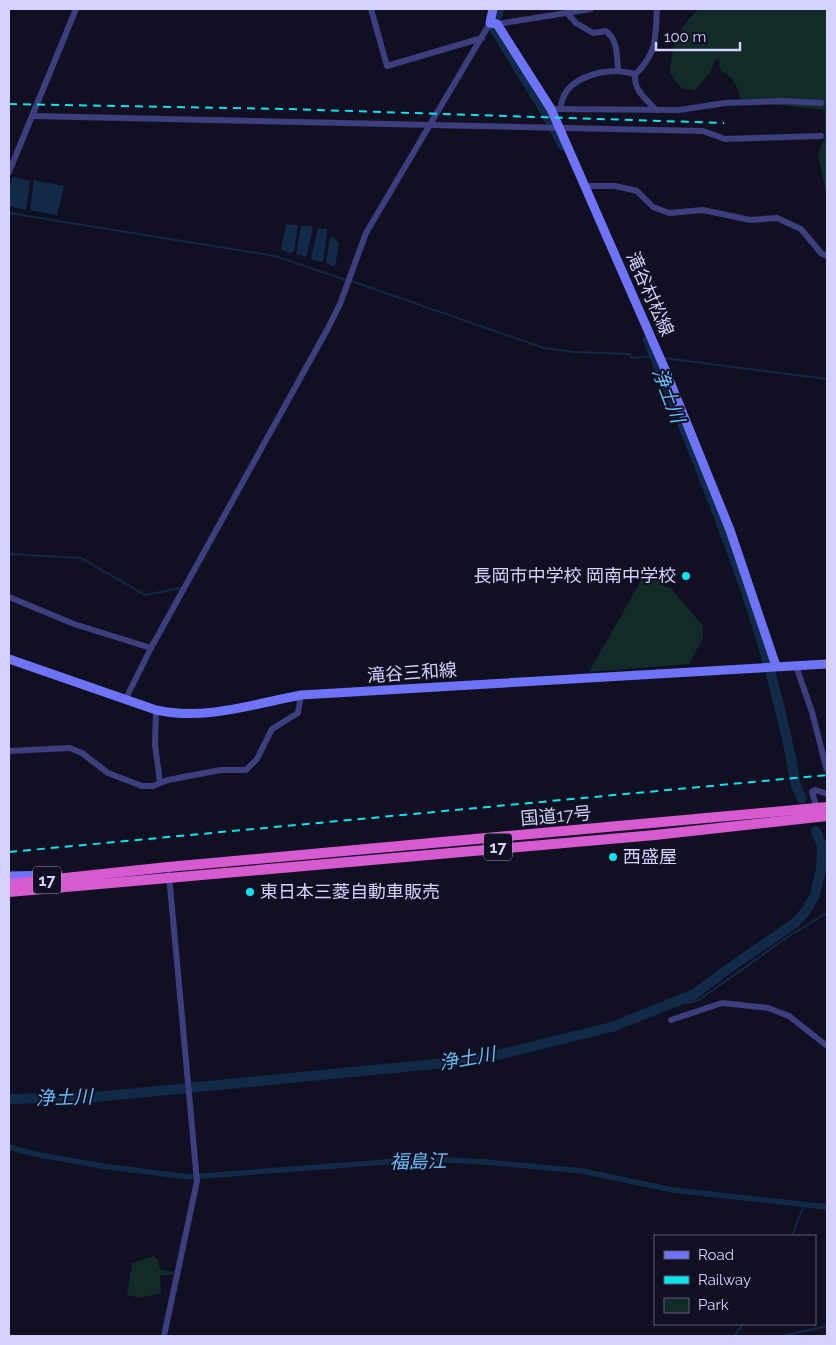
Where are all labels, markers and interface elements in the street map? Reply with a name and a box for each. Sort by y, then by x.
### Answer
scale bar [656,20,740,52]
text: 100 m [664,28,706,46]
street label: 滝谷村松線 [623,248,678,339]
water label: 浄土川 [649,364,690,427]
place label: 長岡市中学校 岡南中学校 [473,565,676,586]
marker: 長岡市中学校 岡南中学校 [680,570,692,582]
street label: 滝谷三和線 [366,659,458,686]
street label: 国道17号 [520,802,592,829]
road number: 17 [484,834,512,860]
place label: 西盛屋 [623,846,677,867]
marker: 西盛屋 [607,851,619,863]
road number: 17 [33,866,61,894]
place label: 東日本三菱自動車販売 [260,881,440,902]
marker: 東日本三菱自動車販売 [244,886,256,898]
water label: 浄土川 [437,1042,499,1074]
water label: 浄土川 [35,1085,95,1109]
water label: 福島江 [389,1149,449,1172]
legend [654,1235,816,1325]
text: Road [698,1246,734,1264]
text: Railway [698,1271,751,1289]
text: Park [698,1296,729,1314]

